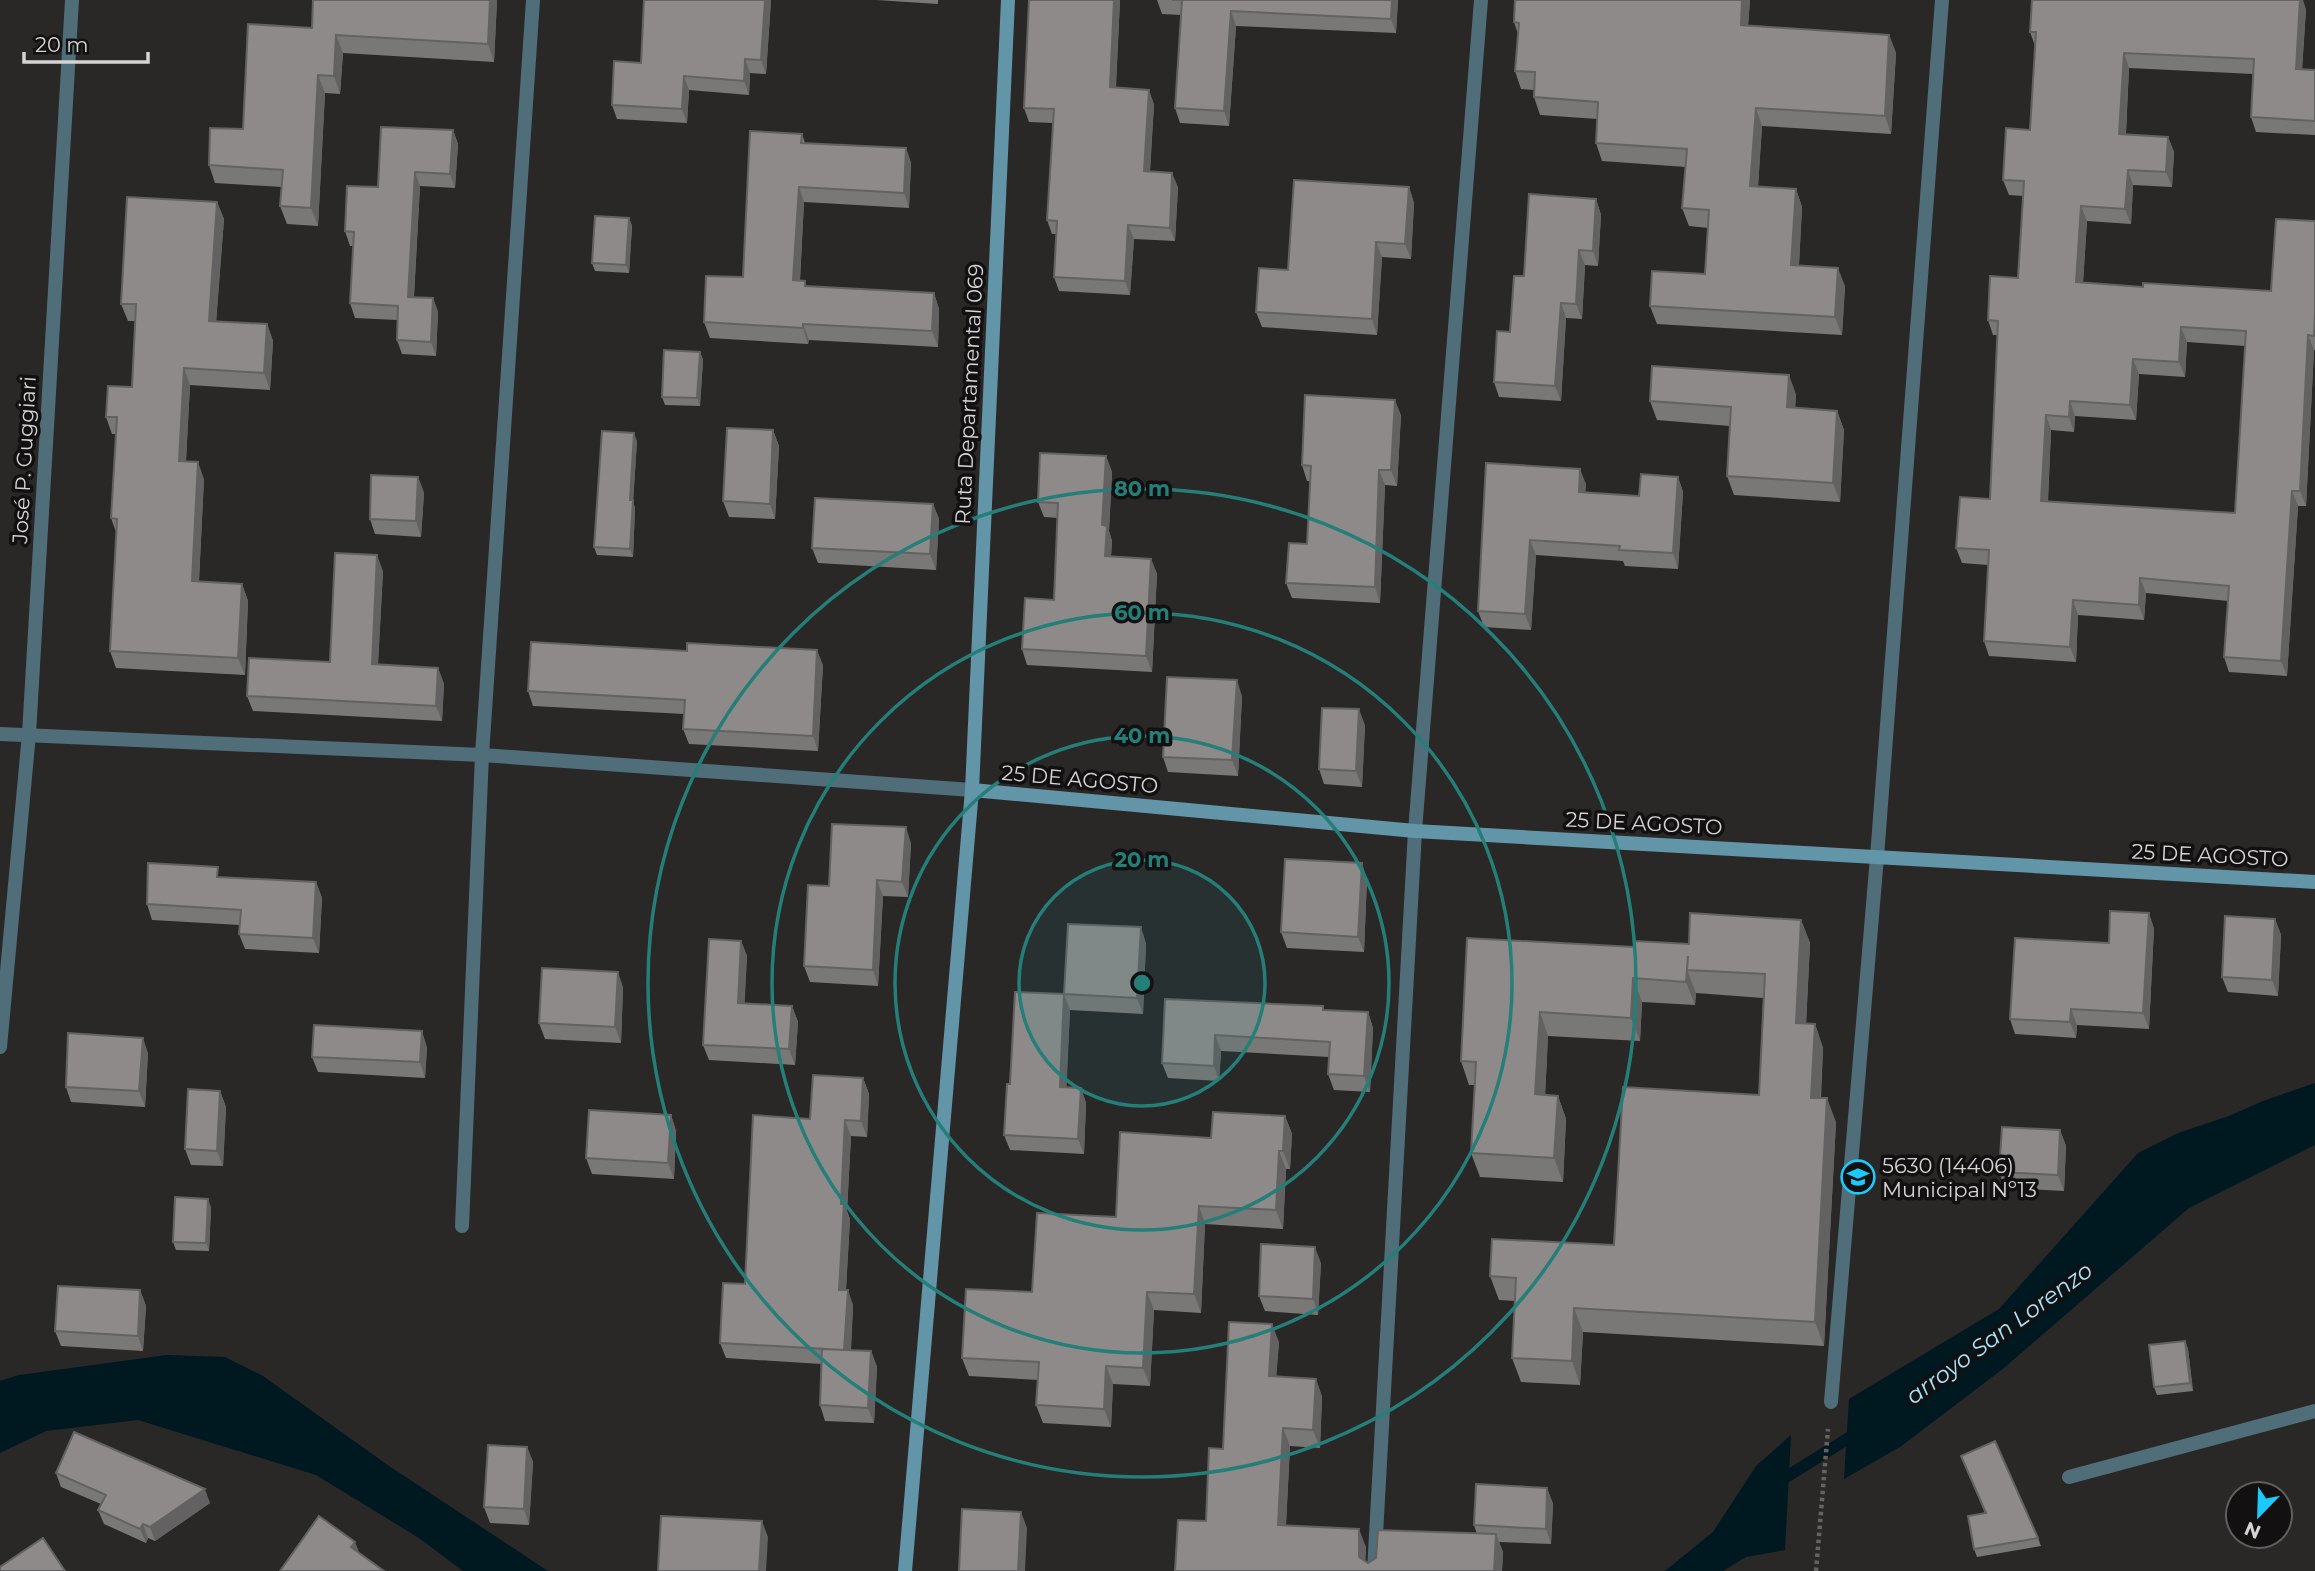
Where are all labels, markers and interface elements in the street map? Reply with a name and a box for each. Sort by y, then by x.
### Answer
scale bar [24,21,149,65]
text: 20 m [35,32,89,57]
street label: Ruta Departamental 069 [950,263,988,525]
street label: José P. Guggiari [7,376,41,545]
text: 80 m [1114,476,1170,501]
text: 60 m [1114,600,1170,625]
text: 40 m [1114,723,1170,748]
street label: 25 DE AGOSTO [1001,760,1159,798]
street label: 25 DE AGOSTO [1565,806,1723,840]
street label: 25 DE AGOSTO [2131,838,2289,872]
text: 20 m [1115,847,1169,872]
centre of rings [1130,971,1154,995]
place label: 5630 (14406) Municipal Nº13 [1882,1153,2037,1202]
school or university icon: 5630 (14406) Municipal Nº13 [1839,1158,1877,1196]
water label: arroyo San Lorenzo [1900,1256,2098,1410]
north arrow [2224,1480,2294,1550]
text: N [2241,1517,2264,1544]

